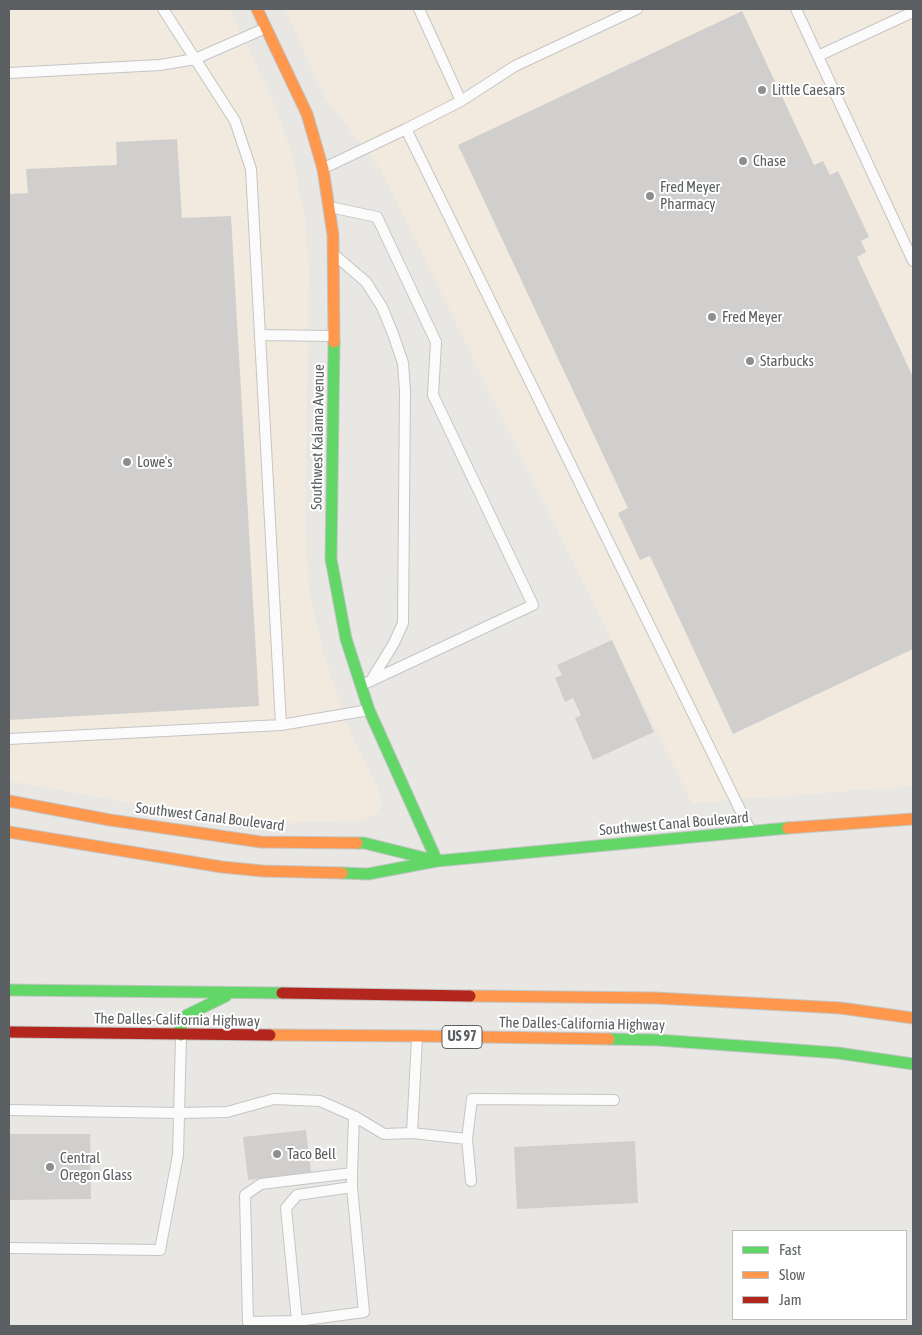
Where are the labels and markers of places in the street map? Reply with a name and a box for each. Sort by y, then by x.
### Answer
place label: Little Caesars [772,81,845,99]
marker: Little Caesars [756,84,768,96]
place label: Chase [753,152,786,170]
marker: Chase [737,155,749,167]
place label: Fred Meyer Pharmacy [660,178,720,213]
marker: Fred Meyer Pharmacy [644,190,656,202]
place label: Fred Meyer [722,308,782,326]
marker: Fred Meyer [706,311,718,323]
place label: Starbucks [760,352,814,370]
marker: Starbucks [744,355,756,367]
place label: Lowe's [137,453,173,471]
marker: Lowe's [121,456,133,468]
place label: Taco Bell [287,1145,336,1163]
marker: Taco Bell [271,1148,283,1160]
place label: Central Oregon Glass [60,1149,132,1184]
marker: Central Oregon Glass [44,1161,56,1173]

